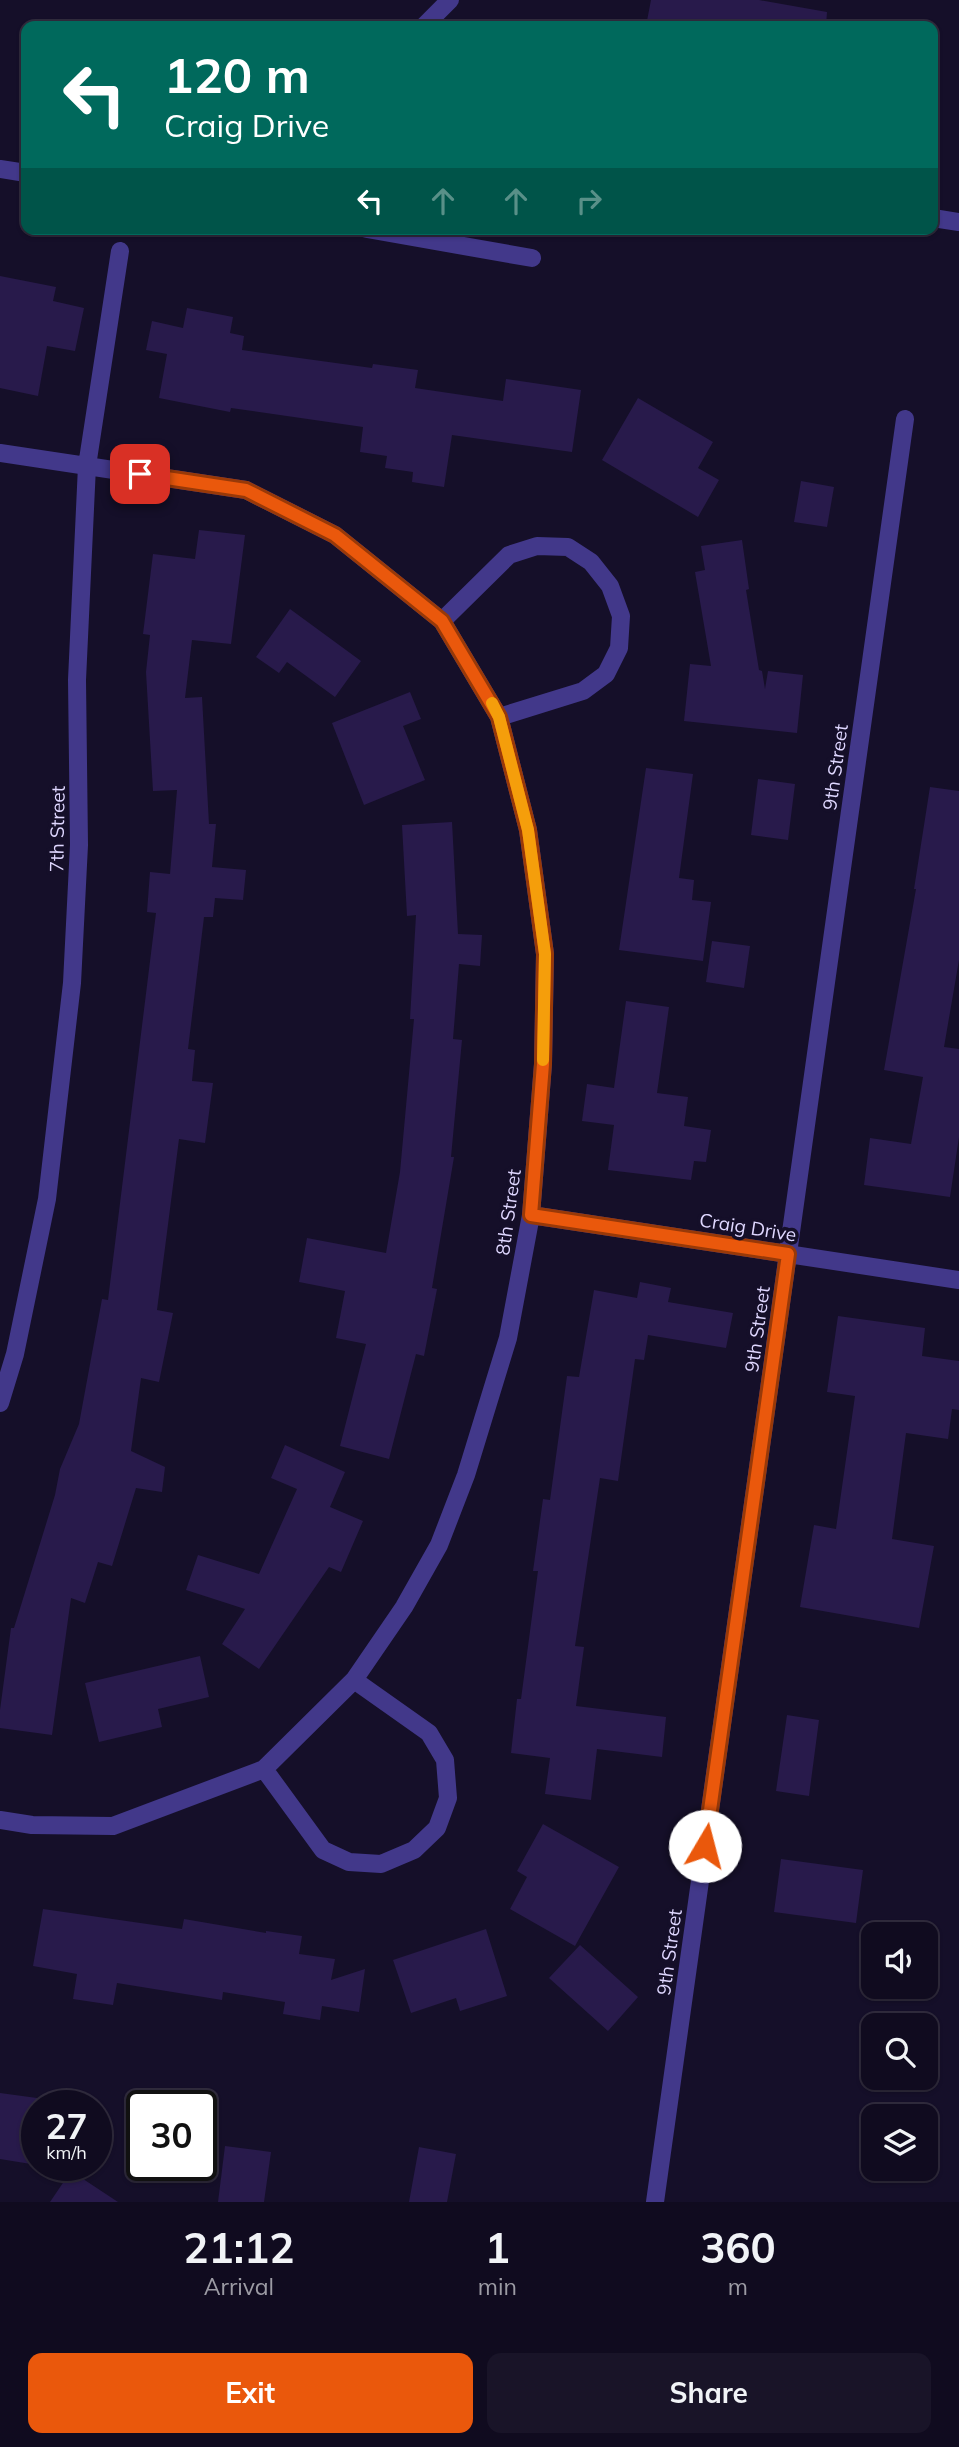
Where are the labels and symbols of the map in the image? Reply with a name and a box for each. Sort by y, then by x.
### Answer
pin [110,444,170,504]
street label: 9th Street [817,722,853,812]
street label: 7th Street [44,785,70,873]
street label: 8th Street [490,1167,526,1257]
street label: Craig Drive [698,1207,798,1247]
street label: 9th Street [739,1284,775,1374]
position arrow [668,1809,742,1883]
street label: 9th Street [651,1907,687,1997]
speed limit sign: 30 [126,2090,217,2181]

